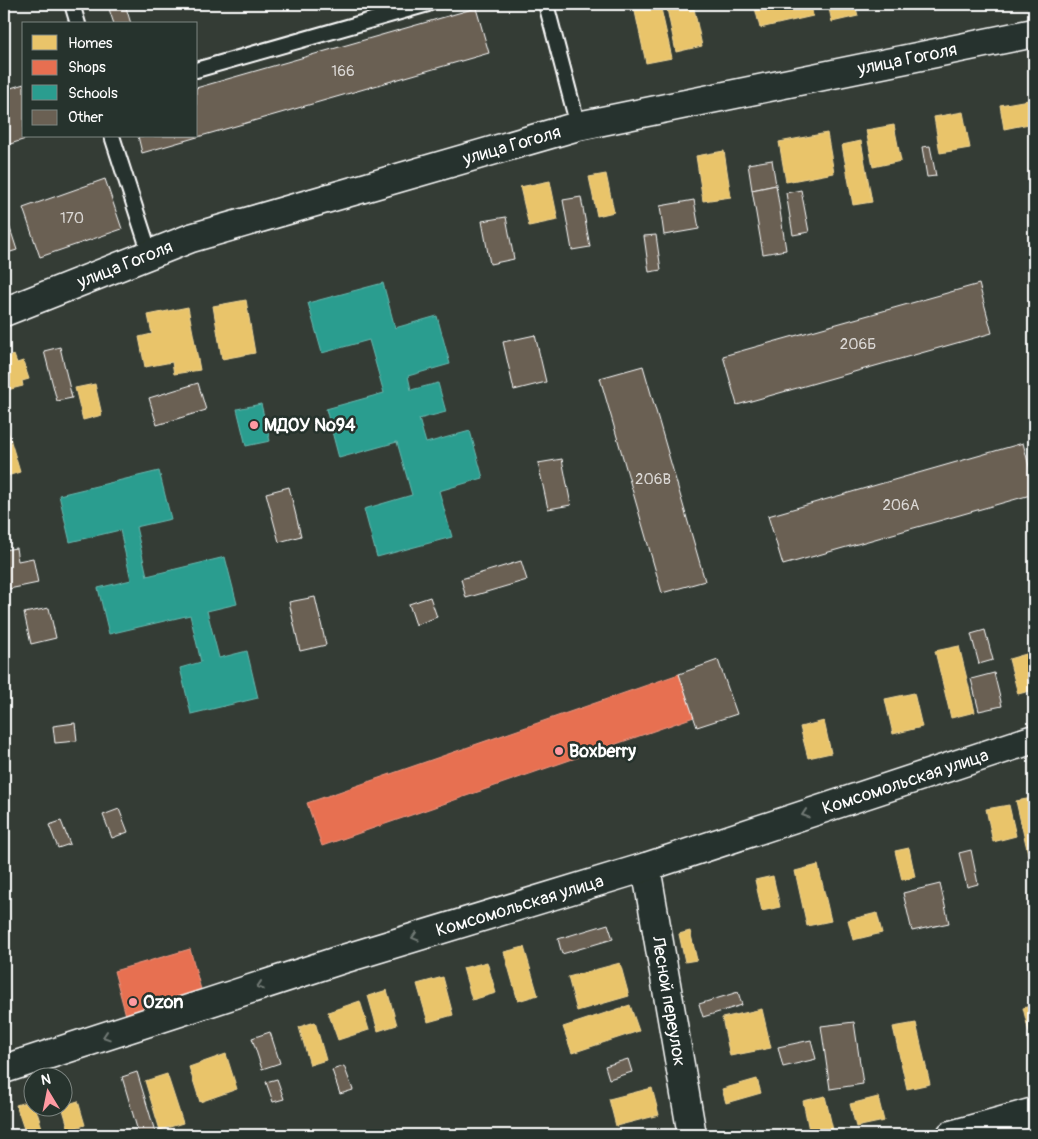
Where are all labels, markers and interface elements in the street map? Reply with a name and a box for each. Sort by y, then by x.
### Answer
legend [22,22,198,138]
text: Homes [68,34,113,53]
street label: улица Гоголя [855,38,959,81]
text: Shops [68,58,106,77]
house number: 166 [331,62,355,81]
text: Schools [68,84,118,103]
text: Other [68,108,104,127]
street label: улица Гоголя [459,121,563,171]
house number: 170 [60,209,84,228]
street label: улица Гоголя [73,235,176,294]
house number: 206Б [840,335,876,354]
place label: МДОУ №94 [264,414,356,437]
marker: МДОУ №94 [248,419,260,431]
house number: 206В [635,470,671,489]
house number: 206А [882,496,920,515]
place label: Boxberry [569,740,636,763]
street label: Комсомольская улица [819,744,992,820]
marker: Boxberry [553,745,565,757]
one-way arrow [801,809,810,819]
street label: Комсомольская улица [433,870,606,942]
one-way arrow [412,932,420,942]
street label: Лесной переулок [646,933,691,1068]
one-way arrow [256,980,265,990]
place label: Ozon [143,991,183,1014]
marker: Ozon [127,996,139,1008]
one-way arrow [102,1030,110,1040]
north arrow [22,1066,72,1116]
text: N [40,1070,52,1089]

